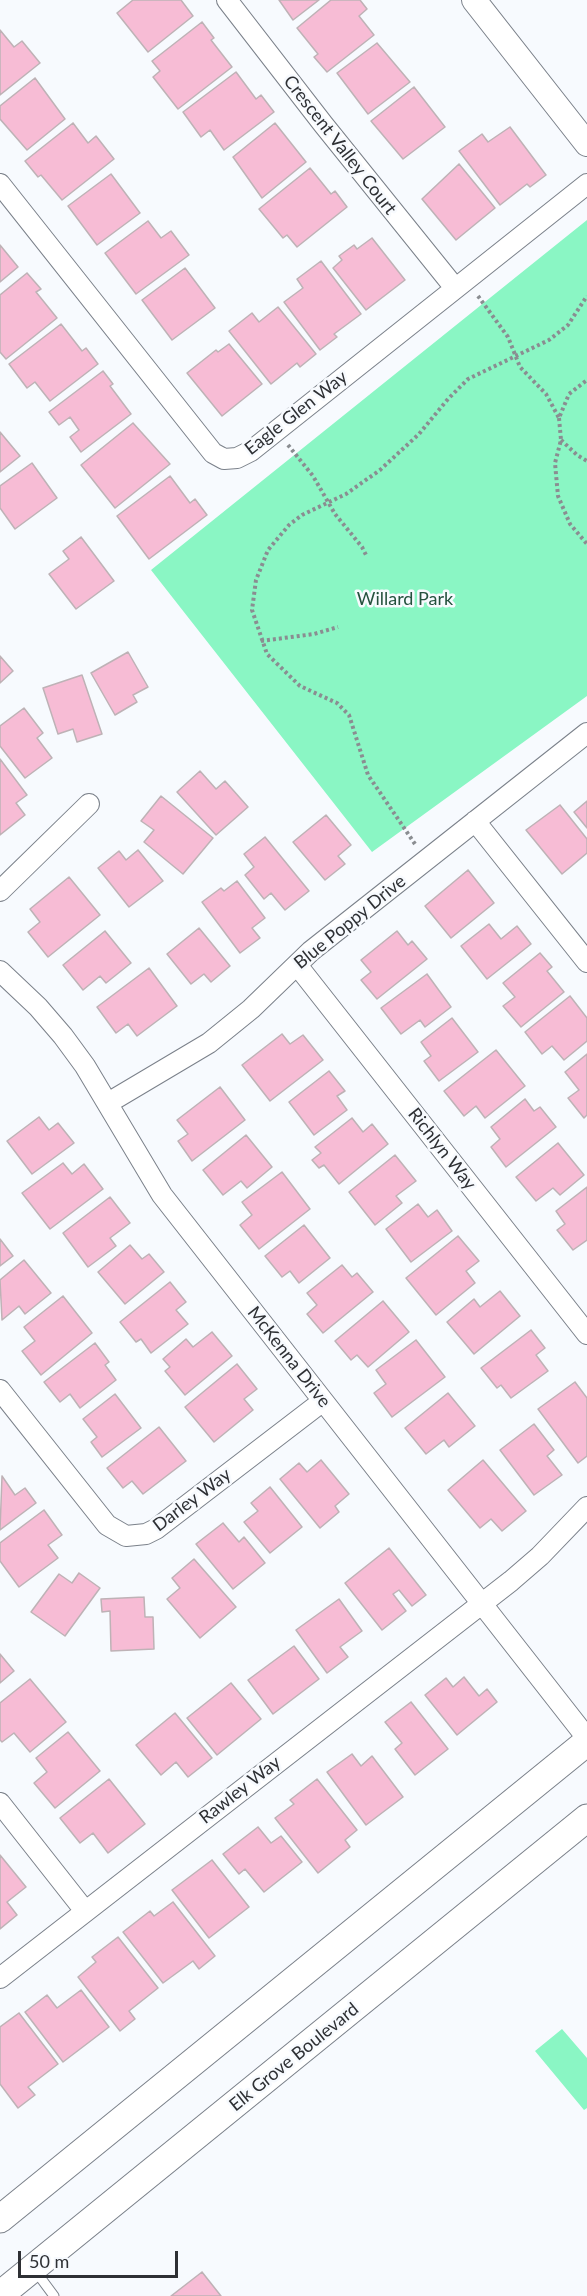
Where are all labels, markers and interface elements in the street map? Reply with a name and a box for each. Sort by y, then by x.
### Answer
street label: Crescent Valley Court [279,71,401,219]
street label: Eagle Glen Way [240,366,352,460]
park label: Willard Park [357,588,453,610]
street label: Blue Poppy Drive [290,870,410,974]
street label: Richlyn Way [403,1104,481,1194]
street label: McKenna Drive [243,1302,335,1412]
street label: Darley Way [149,1464,235,1536]
street label: Rawley Way [195,1752,285,1828]
street label: Elk Grove Boulevard [225,1998,363,2116]
scale bar [21,2239,182,2277]
text: 50 m [29,2250,69,2272]

